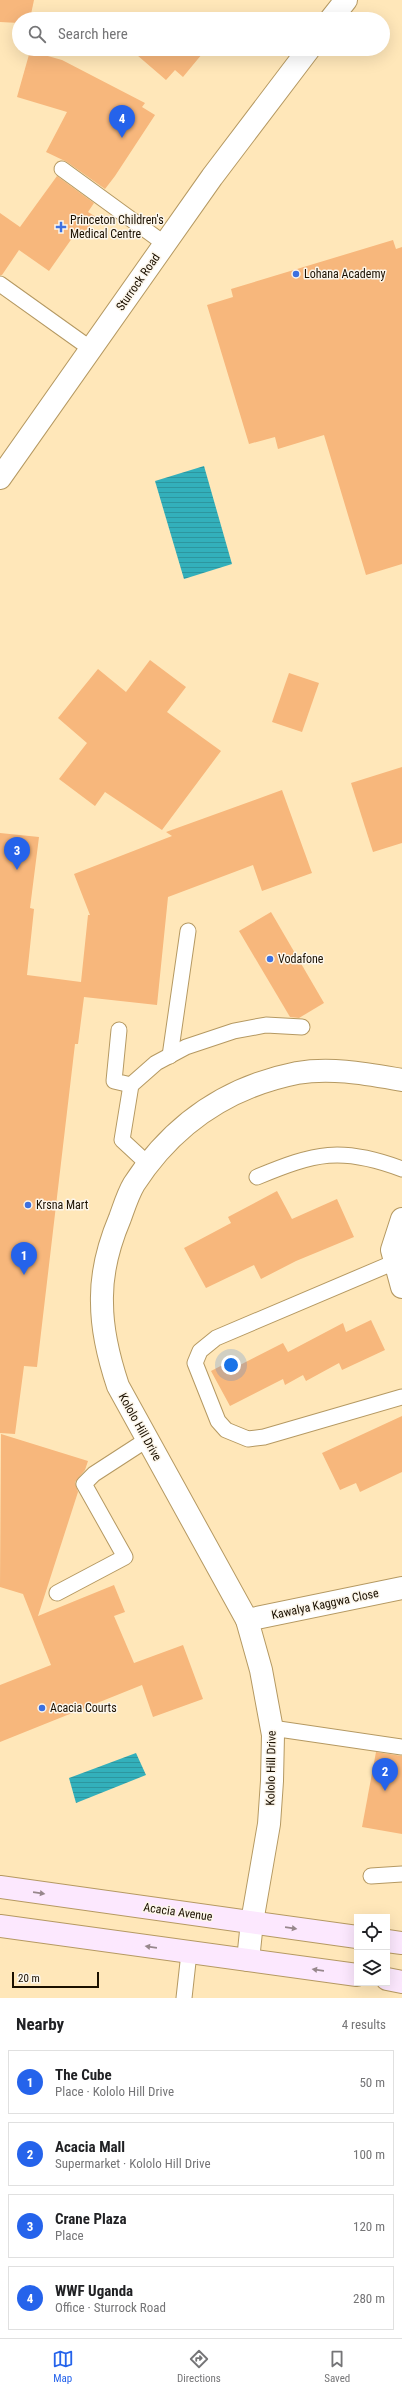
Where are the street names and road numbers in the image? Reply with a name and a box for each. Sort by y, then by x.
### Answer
street label: Sturrock Road [113,251,163,313]
street label: Kololo Hill Drive [116,1391,165,1464]
street label: Kawalya Kaggwa Close [270,1586,380,1622]
street label: Kololo Hill Drive [263,1730,279,1806]
street label: Acacia Avenue [143,1900,214,1924]

